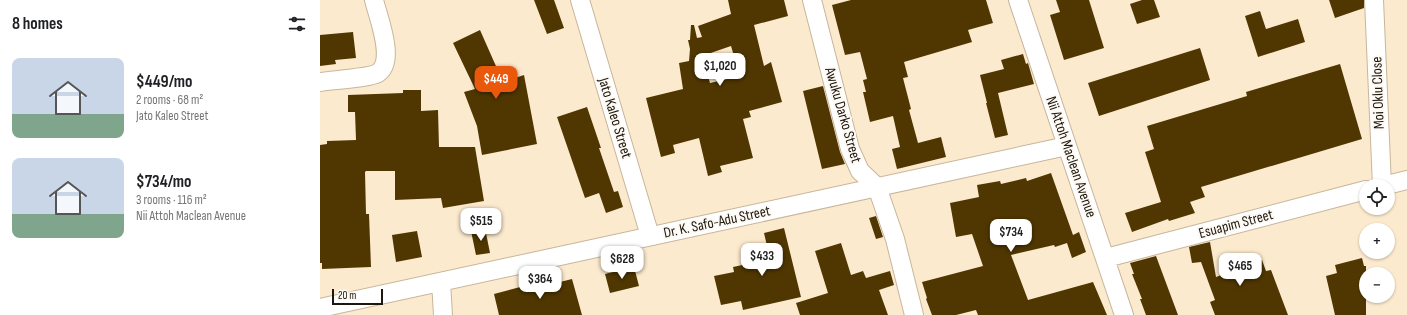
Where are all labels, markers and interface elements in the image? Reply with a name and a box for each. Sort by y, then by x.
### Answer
icon: filters [286,13,308,35]
text: 8 homes [12,14,63,34]
pin: $1,020 [687,53,753,87]
street label: Moi Oklu Close [1367,56,1389,130]
text: $1,020 [703,58,737,74]
street label: Awuku Darko Street [820,64,866,165]
pin: $449 [472,66,520,100]
text: $449 [484,71,508,87]
text: $449/mo [136,72,192,92]
icon: home [44,74,92,122]
street label: Jato Kaleo Street [593,74,636,161]
text: 2 rooms · 68 m² [136,92,203,108]
street label: Nii Attoh Maclean Avenue [1041,94,1101,220]
text: Jato Kaleo Street [136,108,208,124]
text: $734/mo [136,172,191,192]
icon: home [44,174,92,222]
map controls [1359,179,1395,303]
button: locate [1359,179,1395,215]
text: 3 rooms · 116 m² [136,192,207,208]
street label: Dr. K. Safo-Adu Street [662,201,773,243]
street label: Esuapim Street [1197,205,1276,243]
text: Nii Attoh Maclean Avenue [136,208,246,224]
pin: $515 [457,208,505,242]
text: $515 [469,213,493,229]
pin: $734 [987,219,1035,253]
button: + [1359,223,1395,259]
text: $734 [999,224,1023,240]
pin: $433 [738,243,786,277]
pin: $628 [598,246,646,280]
text: $433 [750,248,774,264]
text: $628 [610,251,634,267]
pin: $465 [1216,253,1264,287]
text: $465 [1228,258,1252,274]
pin: $364 [516,266,564,300]
button: − [1359,267,1395,303]
text: $364 [528,271,552,287]
scale bar [332,287,383,306]
text: 20 m [338,289,356,302]

